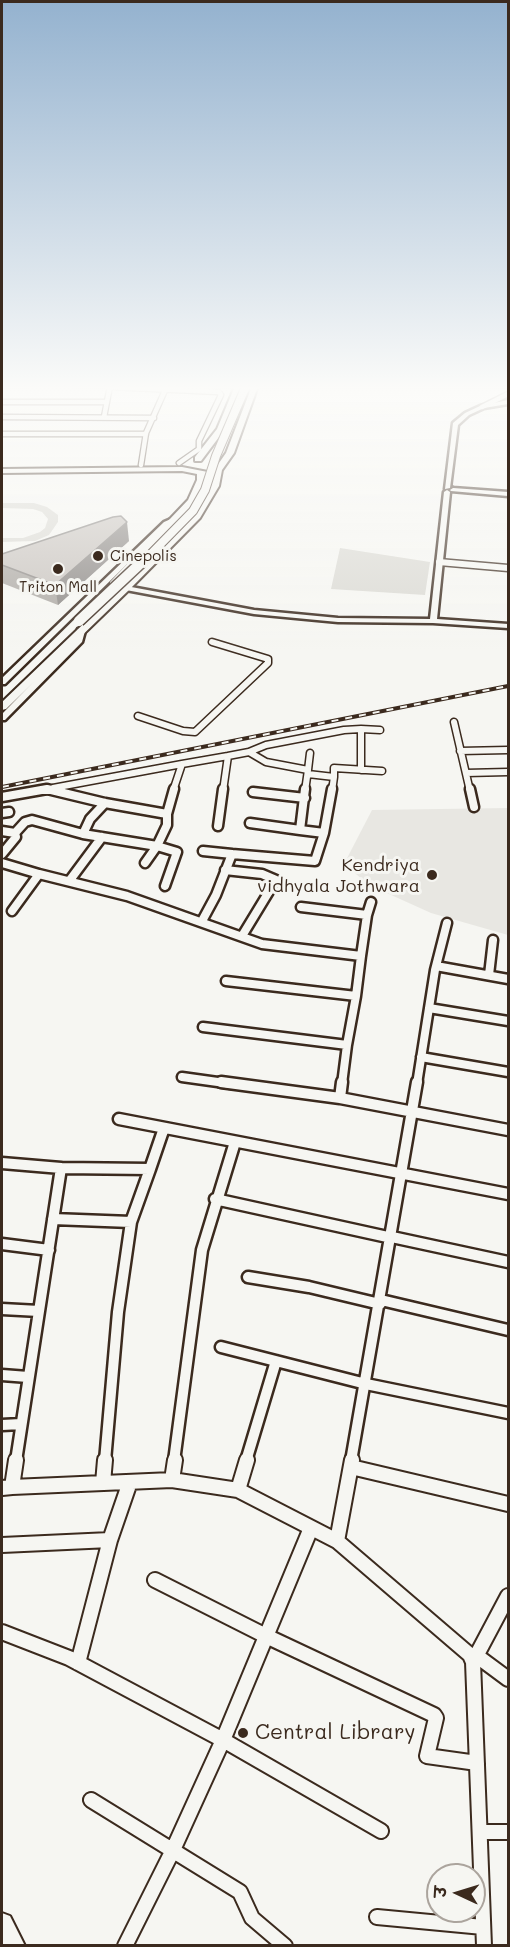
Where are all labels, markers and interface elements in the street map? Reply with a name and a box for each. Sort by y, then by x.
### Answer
place label: Cinepolis [110,547,177,565]
marker: Cinepolis [91,549,105,563]
marker: Triton Mall [51,562,65,576]
place label: Triton Mall [19,578,97,596]
place label: Kendriya vidhyala Jothwara [257,854,420,896]
marker: Kendriya vidhyala Jothwara [425,868,439,882]
place label: Central Library [255,1720,415,1746]
marker: Central Library [236,1726,250,1740]
north arrow [426,1863,486,1923]
text: उ [429,1886,450,1898]

